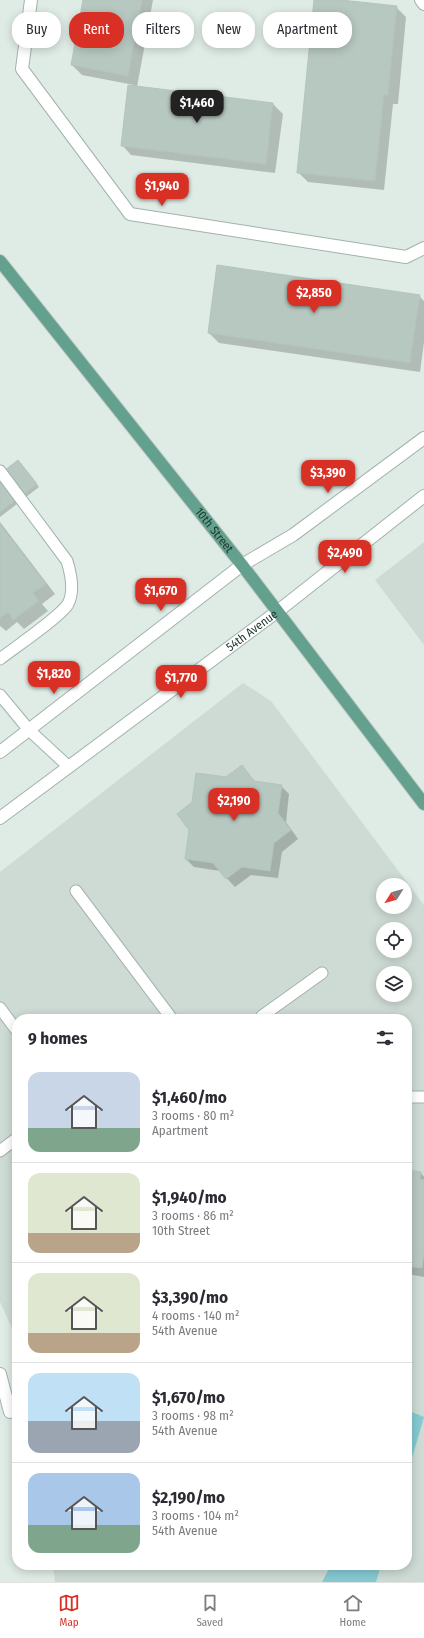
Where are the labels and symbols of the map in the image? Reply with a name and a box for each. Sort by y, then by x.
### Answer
pin: $1,460 [164,90,230,124]
pin: $1,940 [129,173,195,207]
pin: $2,850 [281,280,347,314]
pin: $3,390 [295,460,361,494]
street label: 10th Street [192,505,236,556]
pin: $2,490 [312,540,378,574]
pin: $1,670 [128,578,194,612]
street label: 54th Avenue [223,607,280,654]
pin: $1,820 [21,661,87,695]
pin: $1,770 [148,665,214,699]
pin: $2,190 [201,788,267,822]
north arrow [376,878,412,914]

